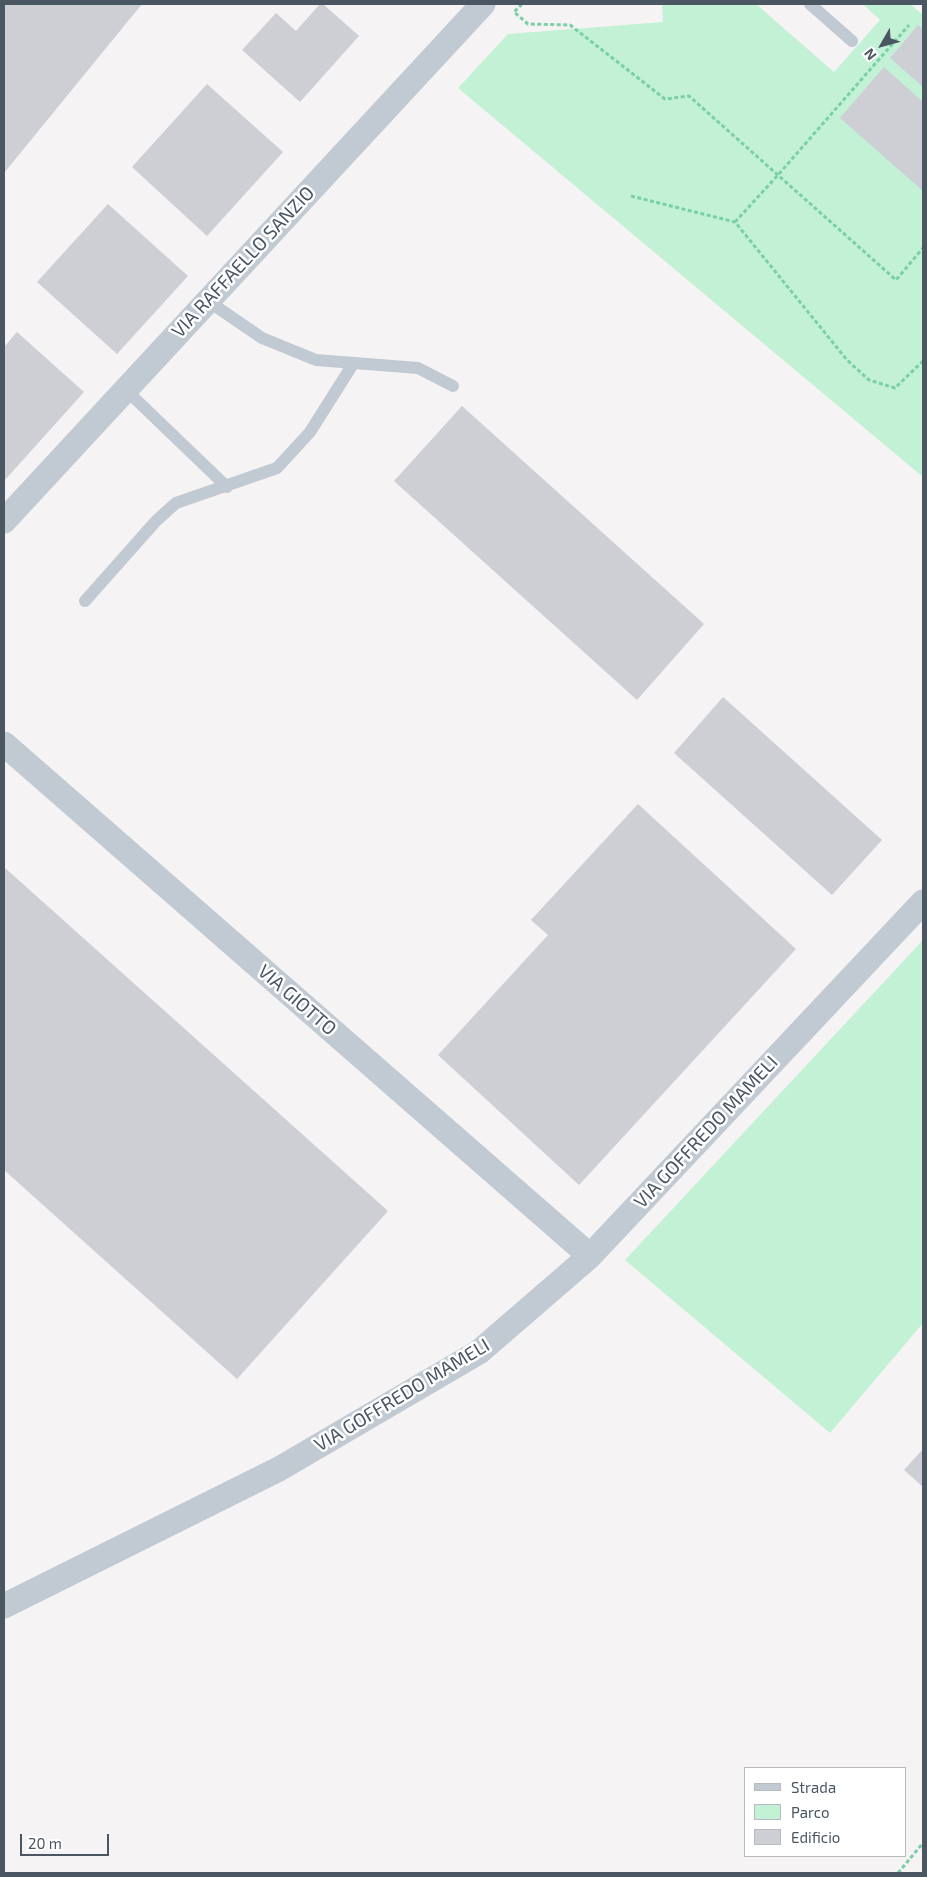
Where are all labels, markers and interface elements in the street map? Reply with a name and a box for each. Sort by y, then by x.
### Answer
north arrow [857,20,907,70]
text: N [860,45,880,64]
street label: VIA RAFFAELLO SANZIO [167,182,319,342]
street label: VIA GIOTTO [253,960,341,1040]
street label: VIA GOFFREDO MAMELI [629,1051,783,1213]
street label: VIA GOFFREDO MAMELI [310,1334,494,1456]
legend [744,1767,907,1857]
text: Strada [791,1778,836,1796]
text: Parco [791,1803,830,1821]
scale bar [22,1824,111,1856]
text: Edificio [791,1828,840,1846]
text: 20 m [28,1834,62,1852]

